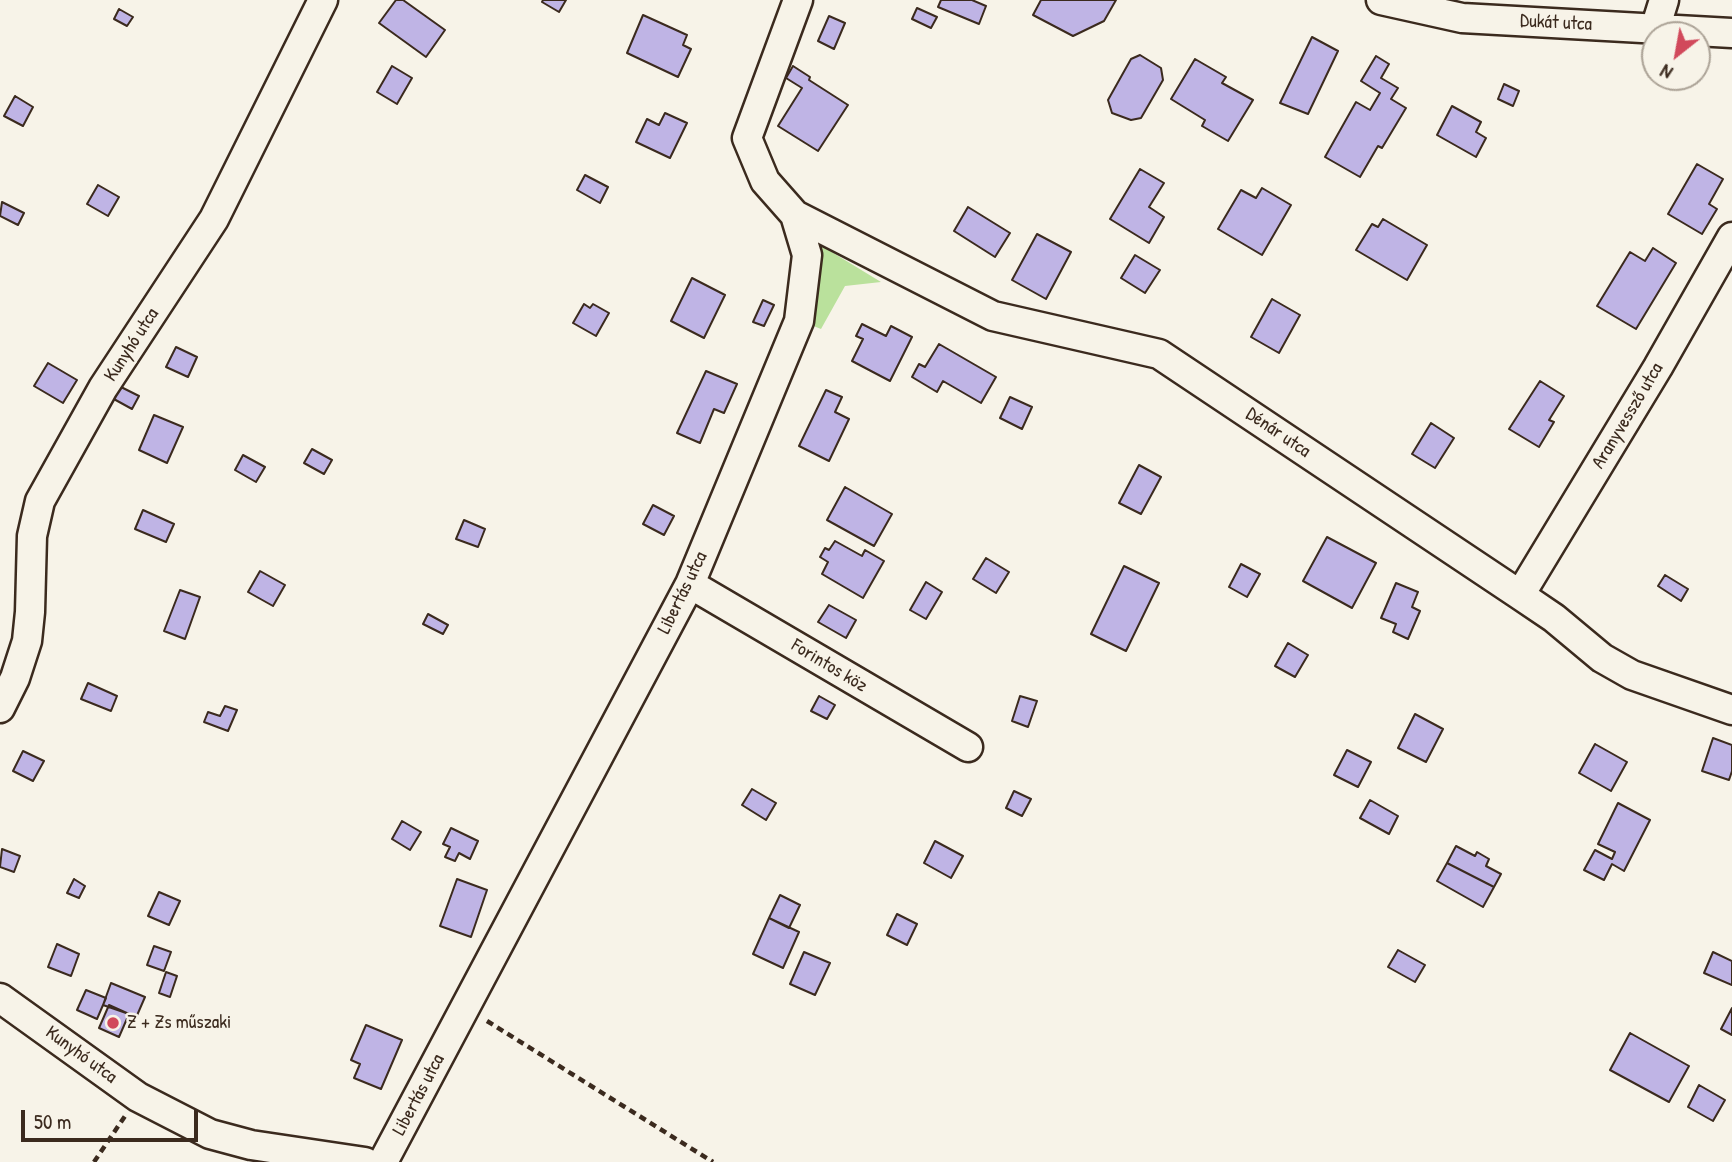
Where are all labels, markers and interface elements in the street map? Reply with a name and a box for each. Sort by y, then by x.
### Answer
street label: Dukát utca [1520,10,1592,36]
north arrow [1641,21,1711,91]
text: N [1655,59,1677,86]
street label: Kunyhó utca [100,304,164,386]
street label: Aranyvessző utca [1587,359,1669,473]
street label: Dénár utca [1241,403,1315,463]
street label: Libertás utca [653,548,713,638]
street label: Forintos köz [787,634,871,698]
place label: Z + Zs műszaki [127,1012,231,1034]
marker: Z + Zs műszaki [105,1015,121,1031]
street label: Kunyhó utca [41,1021,121,1089]
street label: Libertás utca [388,1051,450,1139]
scale bar [24,1096,201,1140]
text: 50 m [34,1107,71,1136]

